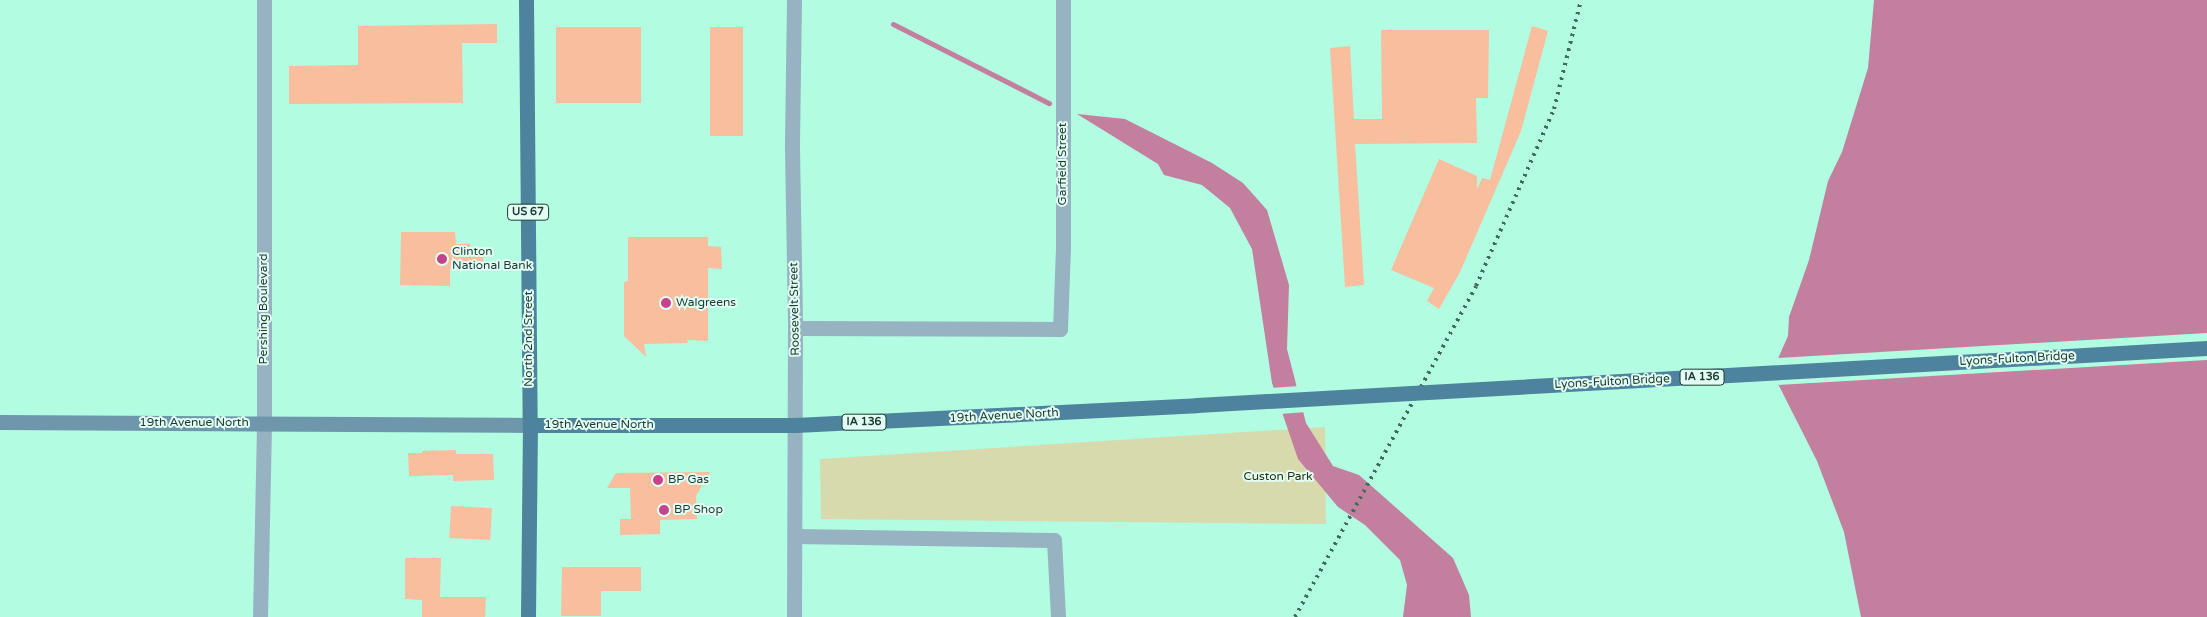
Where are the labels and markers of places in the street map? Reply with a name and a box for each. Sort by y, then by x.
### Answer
place label: Clinton National Bank [452,245,532,273]
marker: Clinton National Bank [436,253,448,265]
place label: Walgreens [676,296,736,310]
marker: Walgreens [660,297,672,309]
place label: BP Gas [668,473,709,487]
marker: BP Gas [652,474,664,486]
place label: BP Shop [674,503,723,517]
marker: BP Shop [658,504,670,516]

